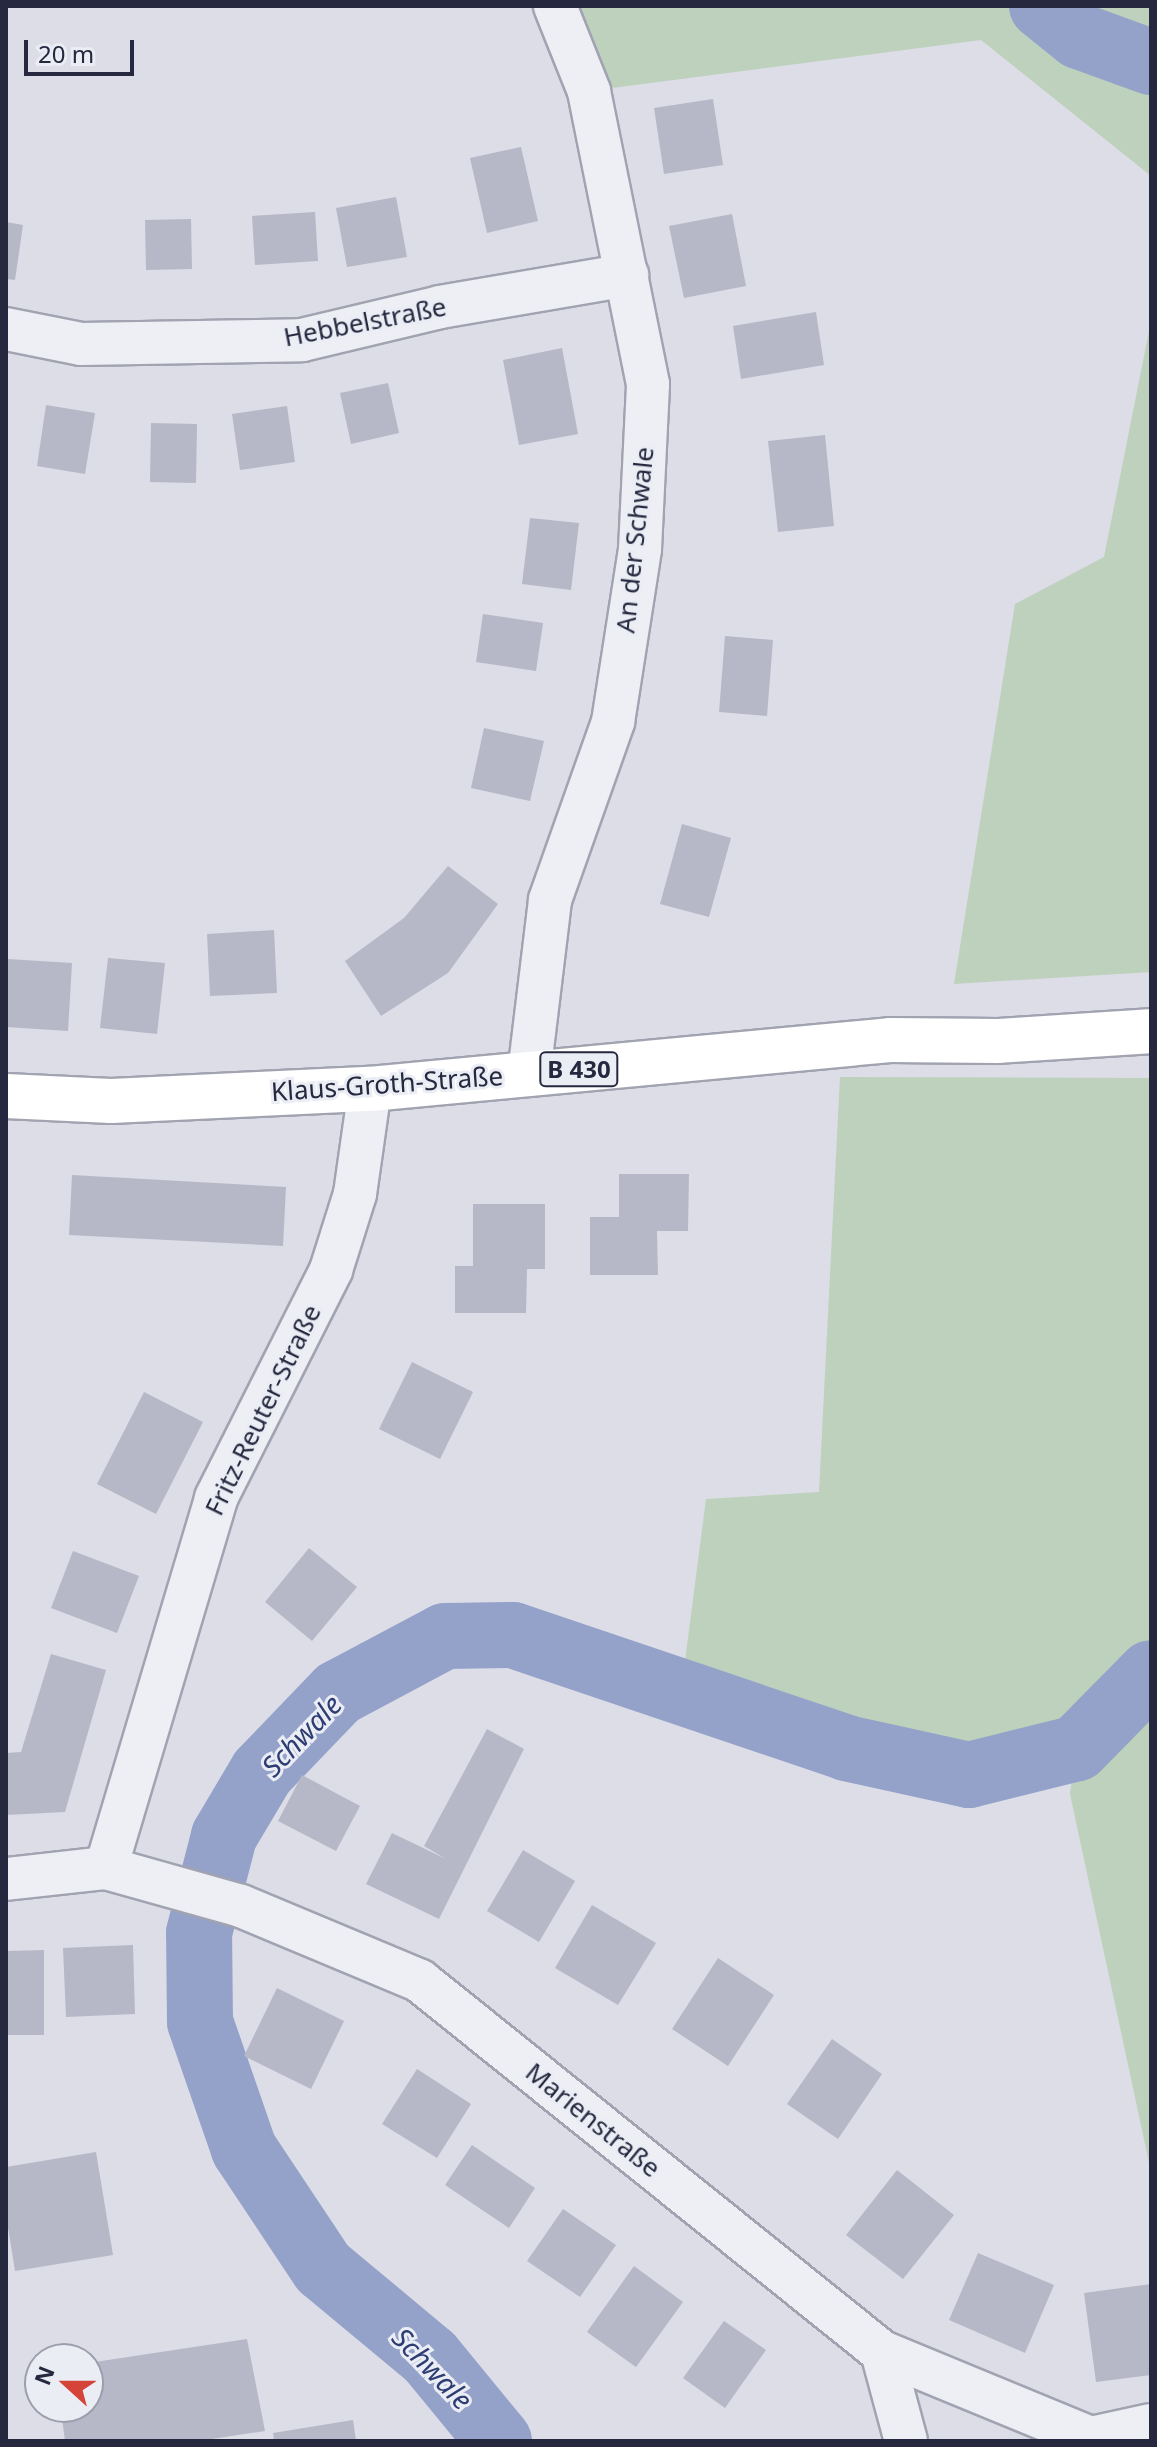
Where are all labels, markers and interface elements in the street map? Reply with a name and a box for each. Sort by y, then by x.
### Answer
scale bar [28,24,138,74]
text: 20 m [38,37,94,70]
street label: Hebbelstraße [281,291,449,353]
street label: An der Schwale [610,445,660,635]
road number: B 430 [539,1049,619,1089]
street label: Klaus-Groth-Straße [270,1060,504,1108]
street label: Fritz-Reuter-Straße [198,1300,328,1520]
water label: Schwale [254,1687,348,1783]
street label: Marienstraße [519,2056,667,2184]
water label: Schwale [386,2320,480,2416]
north arrow [24,2343,104,2423]
text: N [26,2361,61,2389]

